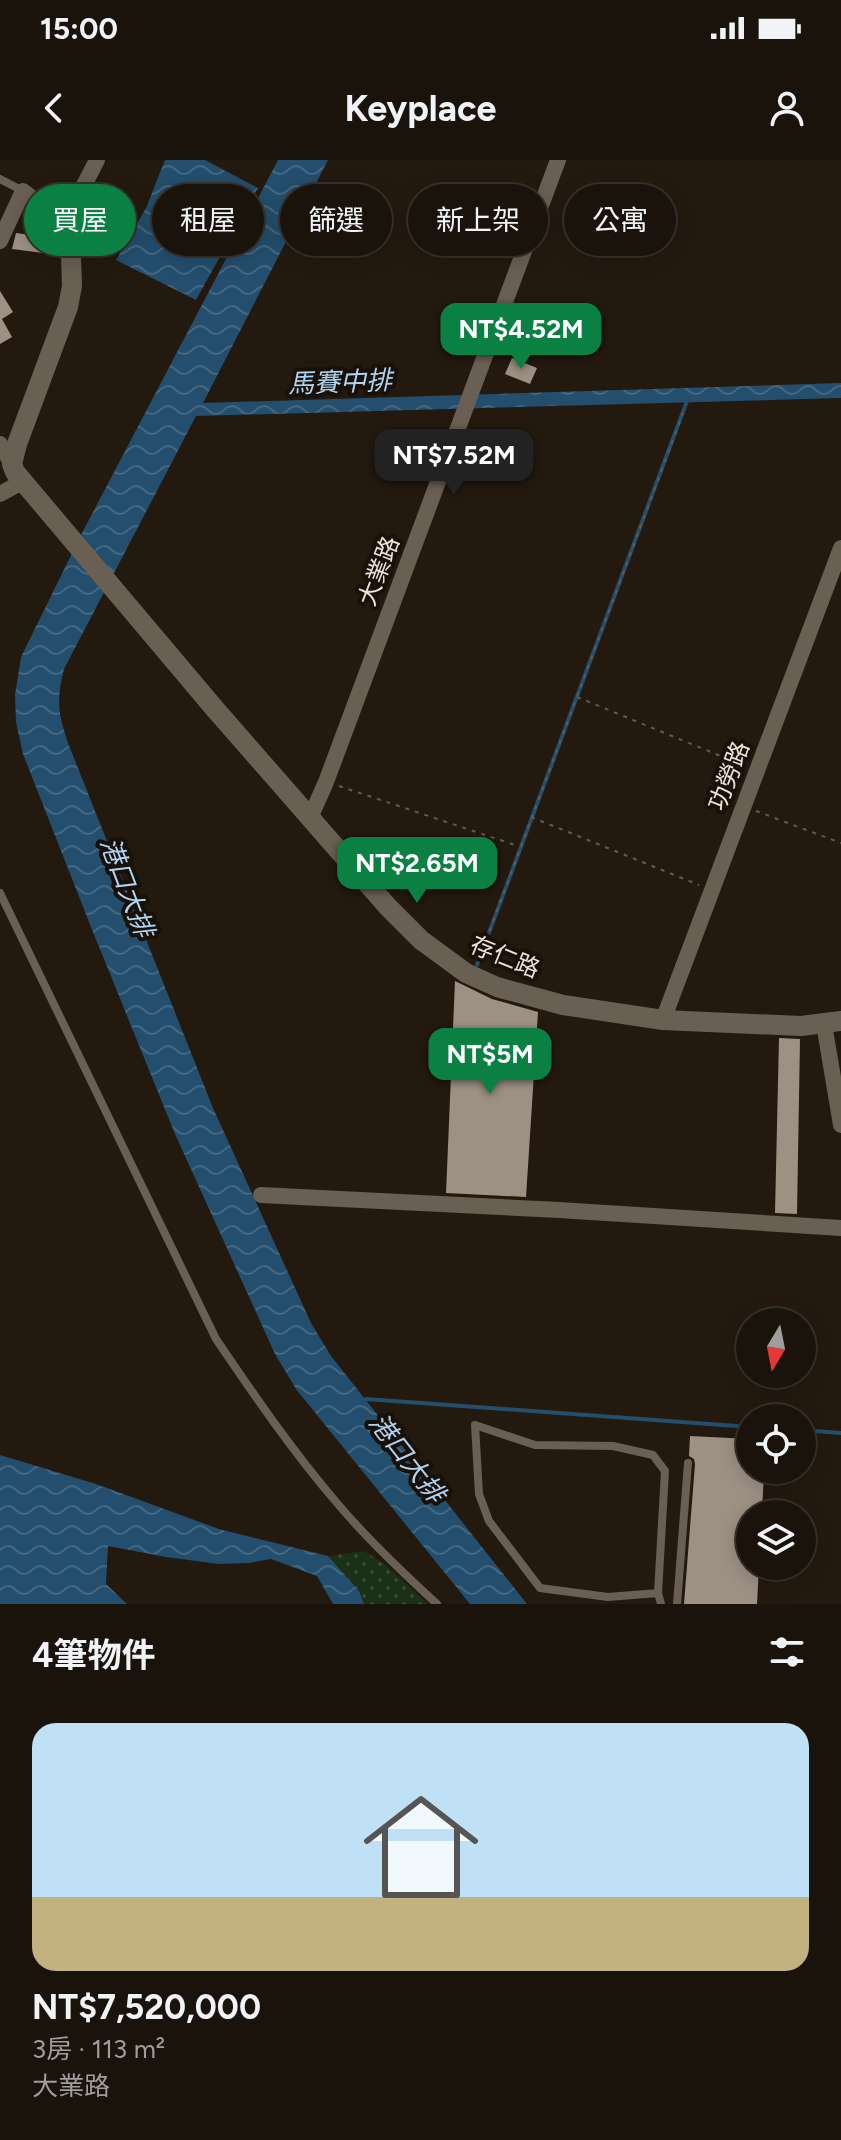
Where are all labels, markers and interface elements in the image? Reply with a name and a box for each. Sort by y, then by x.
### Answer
text: 15:00 [40,10,118,47]
icon: back [32,86,76,130]
icon: person [765,86,809,130]
text: Keyplace [344,87,497,130]
chip: 買屋 [24,184,136,256]
chip: 租屋 [152,184,264,256]
chip: 篩選 [280,184,392,256]
chip: 新上架 [408,184,548,256]
chip: 公寓 [564,184,676,256]
pin: NT$4.52M [438,303,604,371]
text: NT$4.52M [458,313,584,345]
water label: 馬賽中排 [287,364,396,400]
pin: NT$7.52M [371,429,537,497]
text: NT$7.52M [392,439,516,471]
street label: 大業路 [352,532,405,610]
street label: 功勞路 [702,737,755,815]
water label: 港口大排 [93,833,162,944]
pin: NT$2.65M [334,837,500,905]
text: NT$2.65M [355,847,479,879]
street label: 存仁路 [466,930,544,983]
pin: NT$5M [434,1028,546,1096]
text: NT$5M [446,1038,534,1070]
north arrow [736,1308,816,1388]
map controls [736,1308,816,1580]
button: locate [736,1404,816,1484]
water label: 港口大排 [362,1407,453,1511]
button: layers [736,1500,816,1580]
icon: filters [765,1630,809,1674]
text: 4筆物件 [32,1635,156,1676]
icon: home [349,1775,493,1919]
text: NT$7,520,000 [32,1987,261,2028]
text: 3房 · 113 m² [32,2033,165,2065]
text: 大業路 [32,2070,110,2102]

